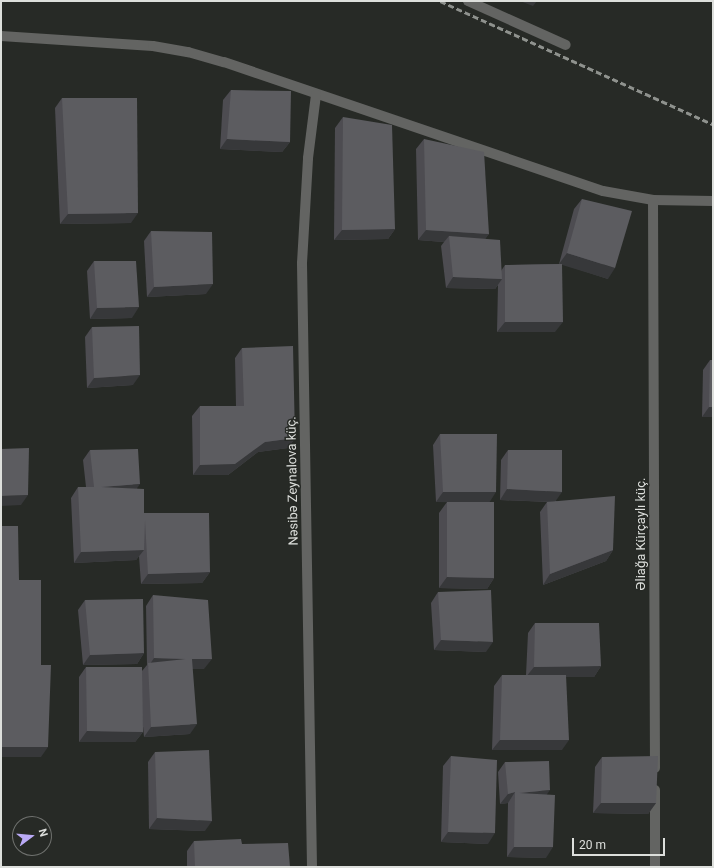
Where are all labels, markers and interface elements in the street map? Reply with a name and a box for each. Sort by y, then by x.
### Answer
street label: Nəsibə Zeynalova küç. [284,416,302,546]
street label: Əliağa Kürçaylı küç. [633,478,649,590]
north arrow [12,816,52,856]
text: N [36,827,50,838]
scale bar [574,830,667,856]
text: 20 m [579,838,606,852]

